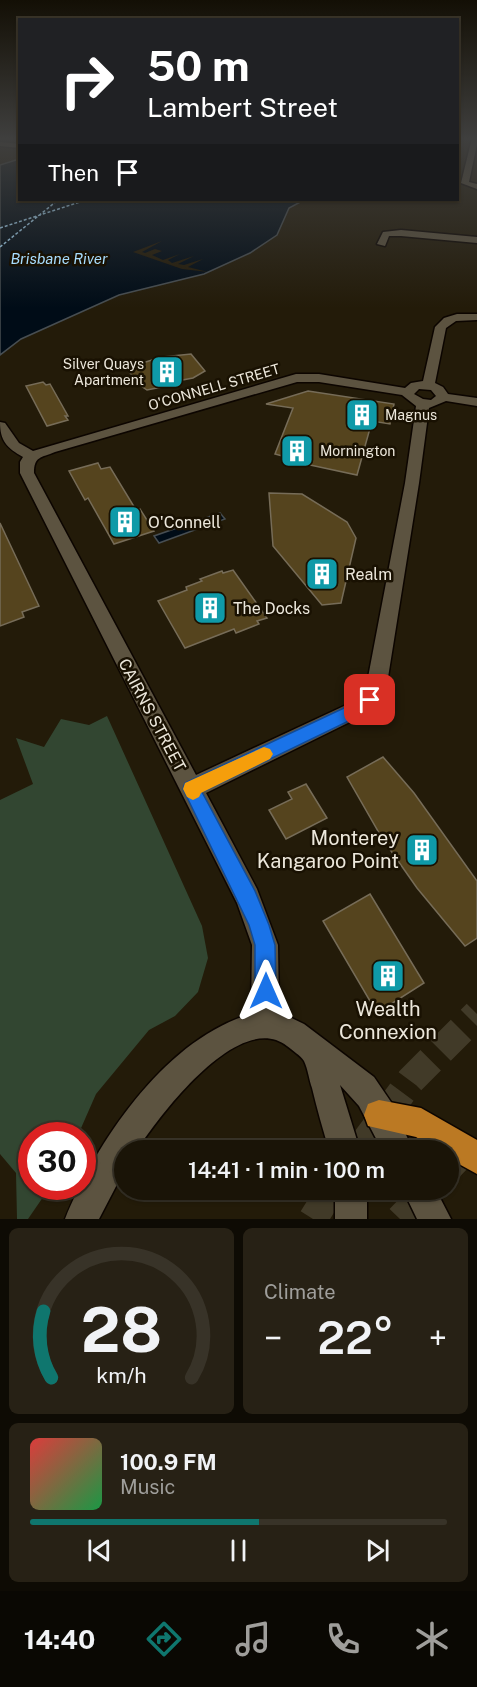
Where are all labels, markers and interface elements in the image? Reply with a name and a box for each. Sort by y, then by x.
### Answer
text: 50 m [147,41,250,90]
icon: right [48,42,126,120]
text: Lambert Street [147,91,338,123]
icon: arrive [111,156,144,189]
text: Then [48,160,99,186]
water label: Brisbane River [10,250,108,267]
building icon: Silver Quays Apartment [149,354,185,390]
place label: Silver Quays Apartment [63,356,144,388]
street label: O'CONNELL STREET [146,361,282,413]
building icon: Magnus [344,397,380,433]
place label: Magnus [385,407,437,423]
building icon: Mornington [279,433,315,469]
place label: Mornington [320,443,395,459]
building icon: O'Connell [107,504,143,540]
place label: O'Connell [148,513,221,532]
building icon: Realm [304,556,340,592]
place label: Realm [345,565,392,584]
building icon: The Docks [192,590,228,626]
place label: The Docks [233,599,310,618]
street label: CAIRNS STREET [114,655,190,775]
pin [344,674,395,725]
icon: arrive [353,683,386,716]
place label: Monterey Kangaroo Point [257,826,399,873]
building icon: Monterey Kangaroo Point [404,832,440,868]
building icon: Wealth Connexion [370,958,406,994]
position arrow [234,959,298,1023]
place label: Wealth Connexion [339,997,437,1044]
speed limit sign: 30 [18,1122,96,1200]
text: 14:41 · 1 min · 100 m [188,1157,385,1183]
text: Climate [264,1280,336,1304]
text: 28 [81,1293,162,1366]
text: 22° [317,1311,394,1364]
text: − [264,1319,282,1357]
text: + [429,1319,447,1357]
text: km/h [96,1363,147,1388]
text: 100.9 FM [120,1449,217,1475]
text: Music [120,1475,175,1499]
icon: previous [83,1534,116,1567]
icon: pause [222,1534,255,1567]
icon: next [361,1534,394,1567]
icon: directions [143,1618,185,1660]
icon: music [232,1618,274,1660]
icon: phone [322,1618,364,1660]
icon: climate [411,1618,453,1660]
text: 14:40 [24,1623,95,1655]

